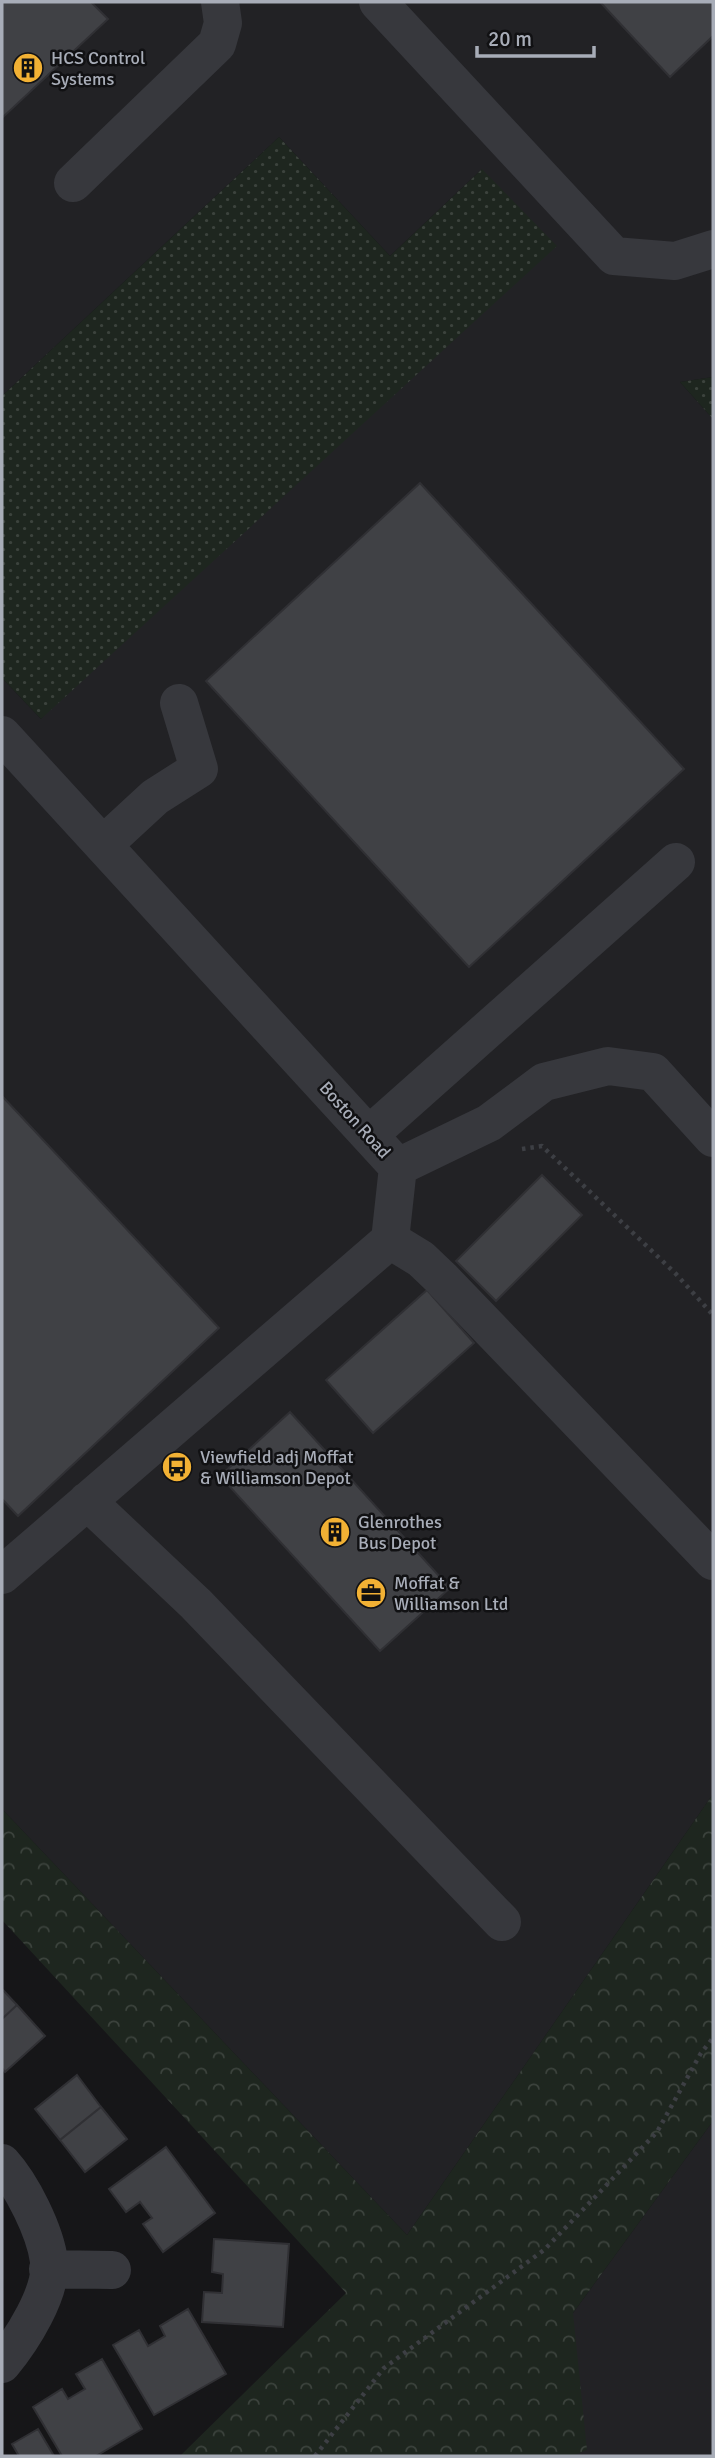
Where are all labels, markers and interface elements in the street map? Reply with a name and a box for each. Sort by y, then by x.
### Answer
scale bar [477,14,594,58]
text: 20 m [488,26,532,52]
place label: HCS Control Systems [51,47,145,90]
building icon: HCS Control Systems [11,51,45,85]
street label: Boston Road [315,1077,395,1163]
place label: Viewfield adj Moffat & Williamson Depot [200,1446,353,1489]
bus stop icon: Viewfield adj Moffat & Williamson Depot [160,1450,194,1484]
place label: Glenrothes Bus Depot [358,1511,442,1554]
building icon: Glenrothes Bus Depot [318,1515,352,1549]
place label: Moffat & Williamson Ltd [394,1572,508,1615]
office icon: Moffat & Williamson Ltd [354,1576,388,1610]

